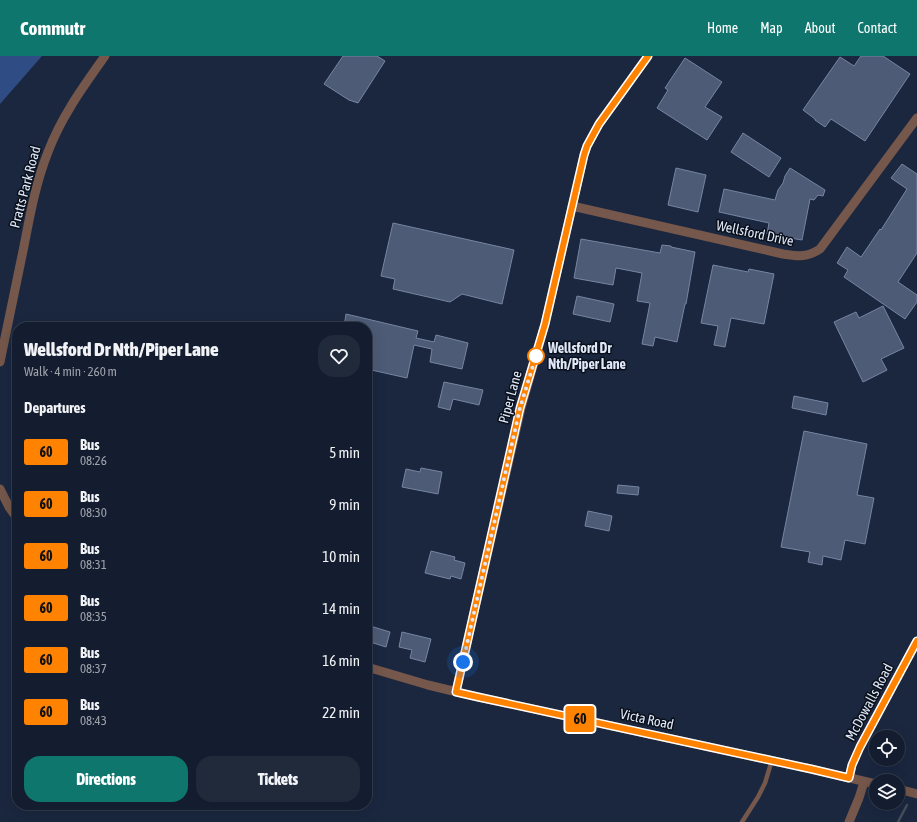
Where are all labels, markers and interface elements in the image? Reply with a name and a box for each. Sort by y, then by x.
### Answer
text: Commutr [20,17,85,39]
text: Home [707,20,738,36]
text: Map [760,20,783,36]
text: About [805,20,836,36]
text: Contact [858,20,897,36]
street label: Pratts Park Road [6,144,44,230]
street label: Wellsford Drive [715,217,795,249]
button: heart [318,335,360,377]
text: Wellsford Dr Nth/Piper Lane [24,338,219,360]
place label: Wellsford Dr Nth/Piper Lane [547,340,626,372]
marker: Wellsford Dr Nth/Piper Lane [527,347,545,365]
text: Walk · 4 min · 260 m [24,364,117,379]
street label: Piper Lane [495,369,525,425]
text: Departures [24,399,86,416]
text: Bus [80,436,100,453]
text: 60 [39,444,53,460]
text: 5 min [329,444,360,461]
text: 08:26 [80,453,107,468]
text: Bus [80,488,100,505]
text: 60 [39,496,53,512]
text: 9 min [329,496,360,513]
text: 08:30 [80,505,107,520]
text: Bus [80,540,100,557]
text: 60 [39,548,53,564]
text: 10 min [322,548,360,565]
text: 08:31 [80,557,107,572]
text: Bus [80,592,100,609]
text: 60 [39,600,53,616]
text: 14 min [322,600,360,617]
text: 08:35 [80,609,107,624]
text: Bus [80,644,100,661]
text: 60 [39,652,53,668]
text: 16 min [322,652,360,669]
your location [453,652,473,672]
text: 08:37 [80,661,107,676]
street label: McDowalls Road [842,661,896,743]
text: Bus [80,696,100,713]
text: 60 [39,704,53,720]
text: 22 min [322,704,360,721]
line badge: 60 [562,706,598,732]
street label: Victa Road [619,706,675,732]
text: 60 [573,711,587,727]
text: 08:43 [80,713,107,728]
map controls [869,730,905,810]
button: locate [869,730,905,766]
button: Directions [24,756,188,802]
button: Tickets [196,756,360,802]
button: layers [869,774,905,810]

